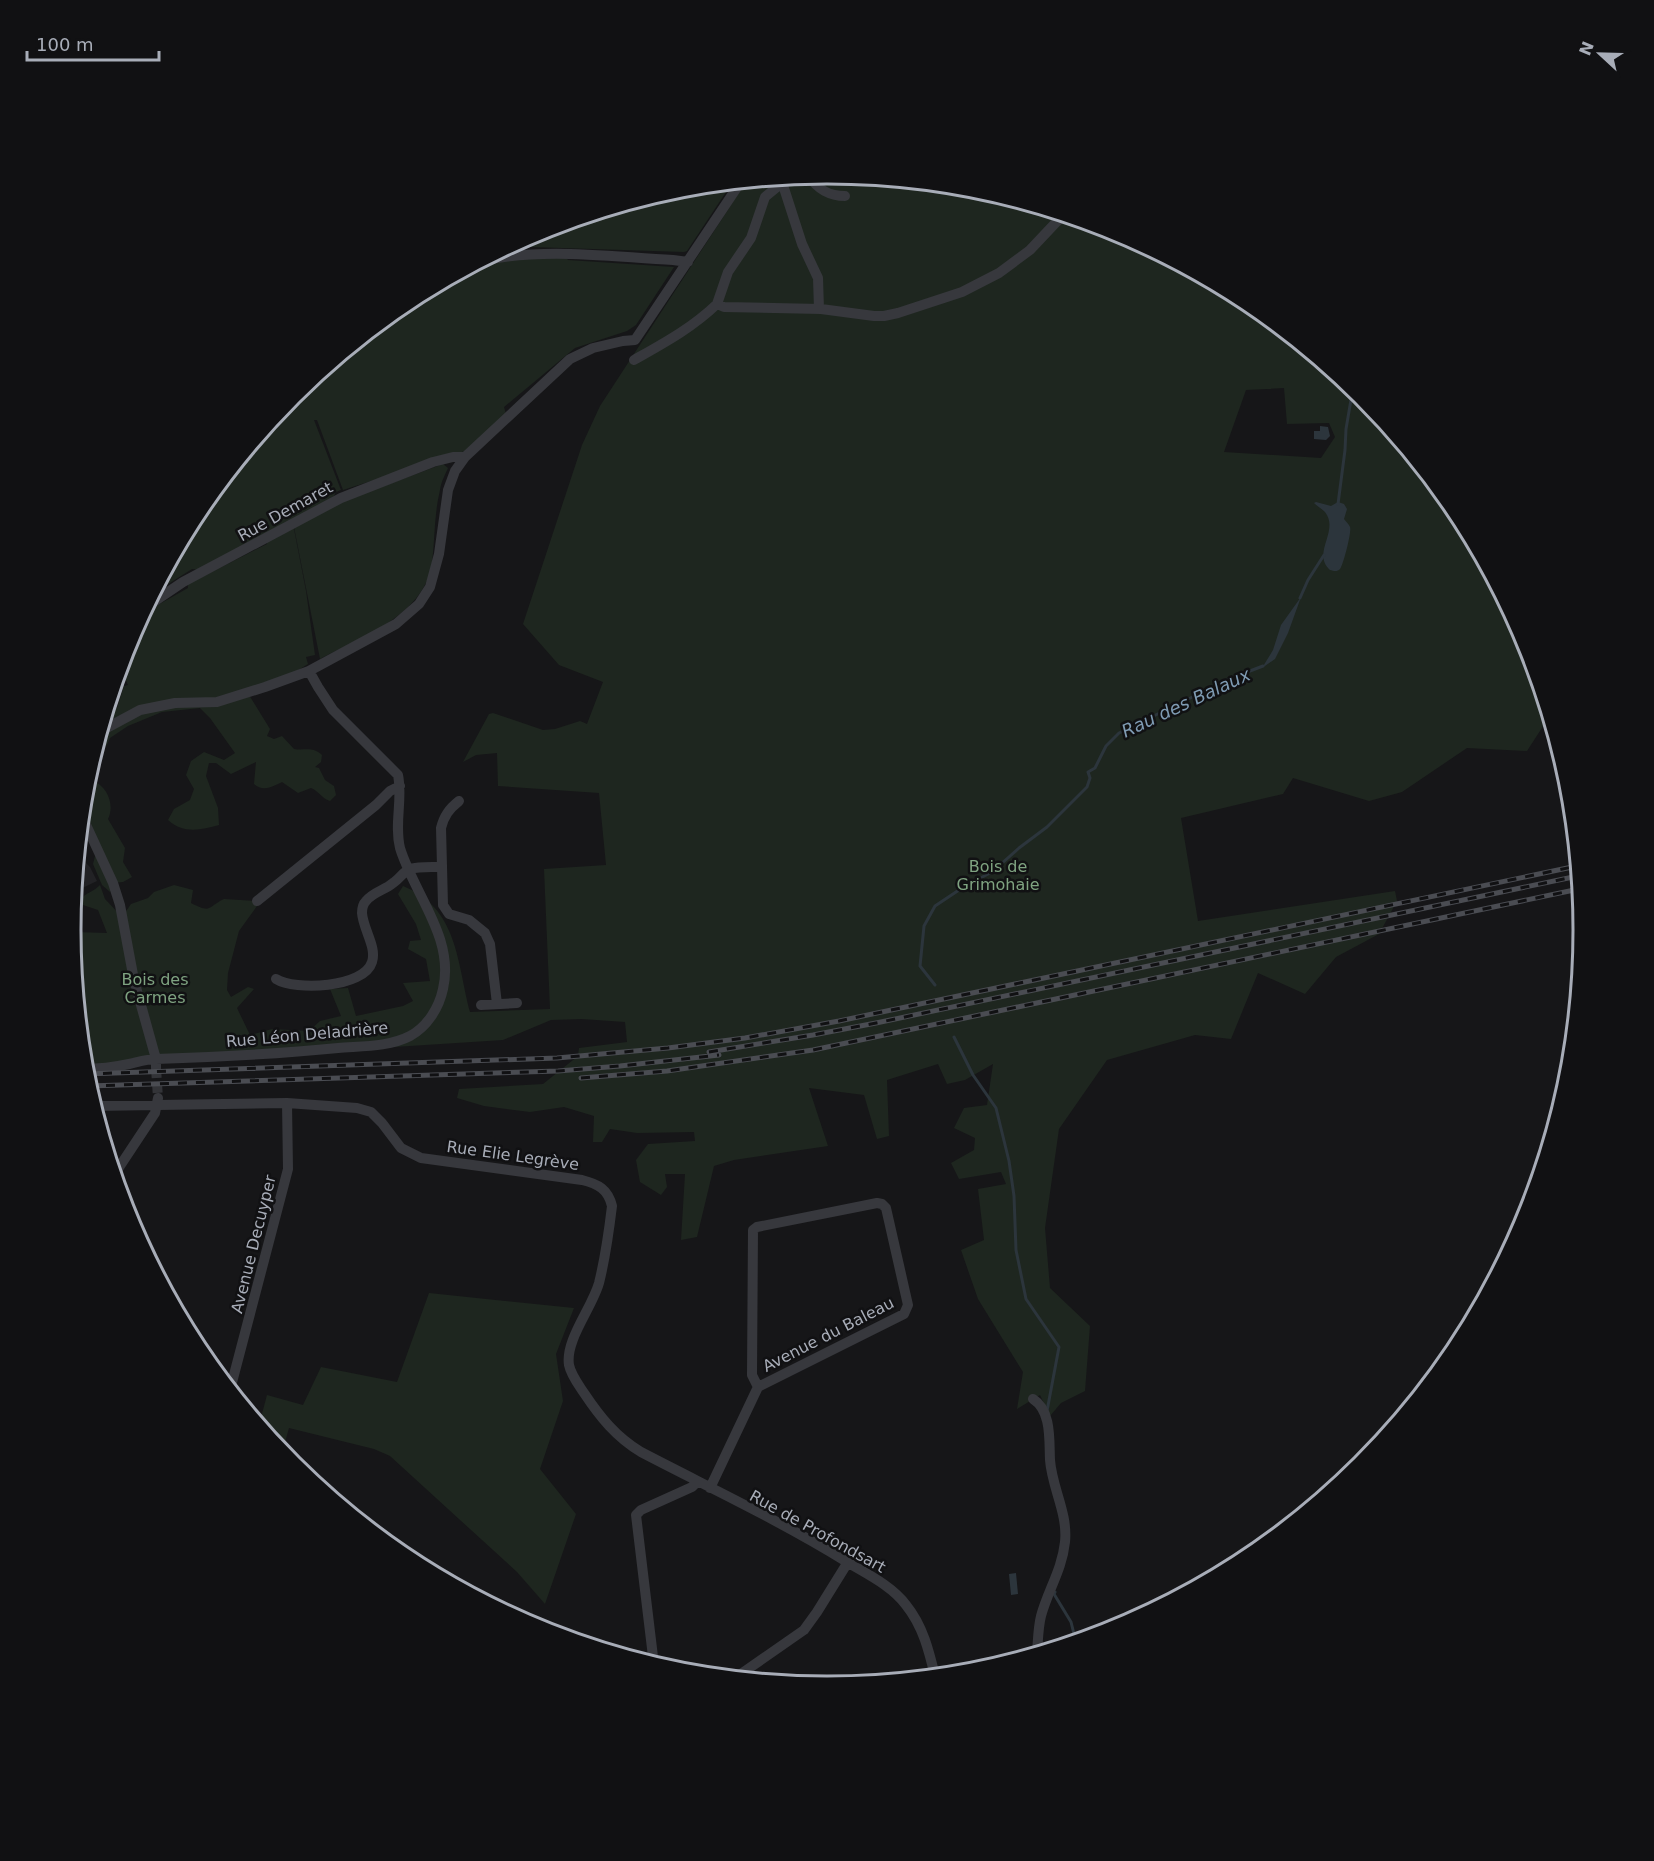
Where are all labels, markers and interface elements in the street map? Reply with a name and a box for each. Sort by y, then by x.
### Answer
scale bar [27,24,159,62]
north arrow [1570,24,1630,84]
text: 100 m [36,34,94,55]
text: N [1575,39,1598,58]
street label: Rue Demaret [235,478,336,545]
water label: Rau des Balaux [1118,663,1254,742]
park label: Bois de Grimohaie [956,857,1040,894]
park label: Bois des Carmes [122,970,188,1007]
street label: Rue Léon Deladrière [225,1018,389,1051]
street label: Rue Elie Legrève [446,1137,580,1174]
street label: Avenue Decuyper [227,1173,280,1315]
street label: Avenue du Baleau [759,1293,897,1376]
street label: Rue de Profondsart [746,1486,889,1577]

